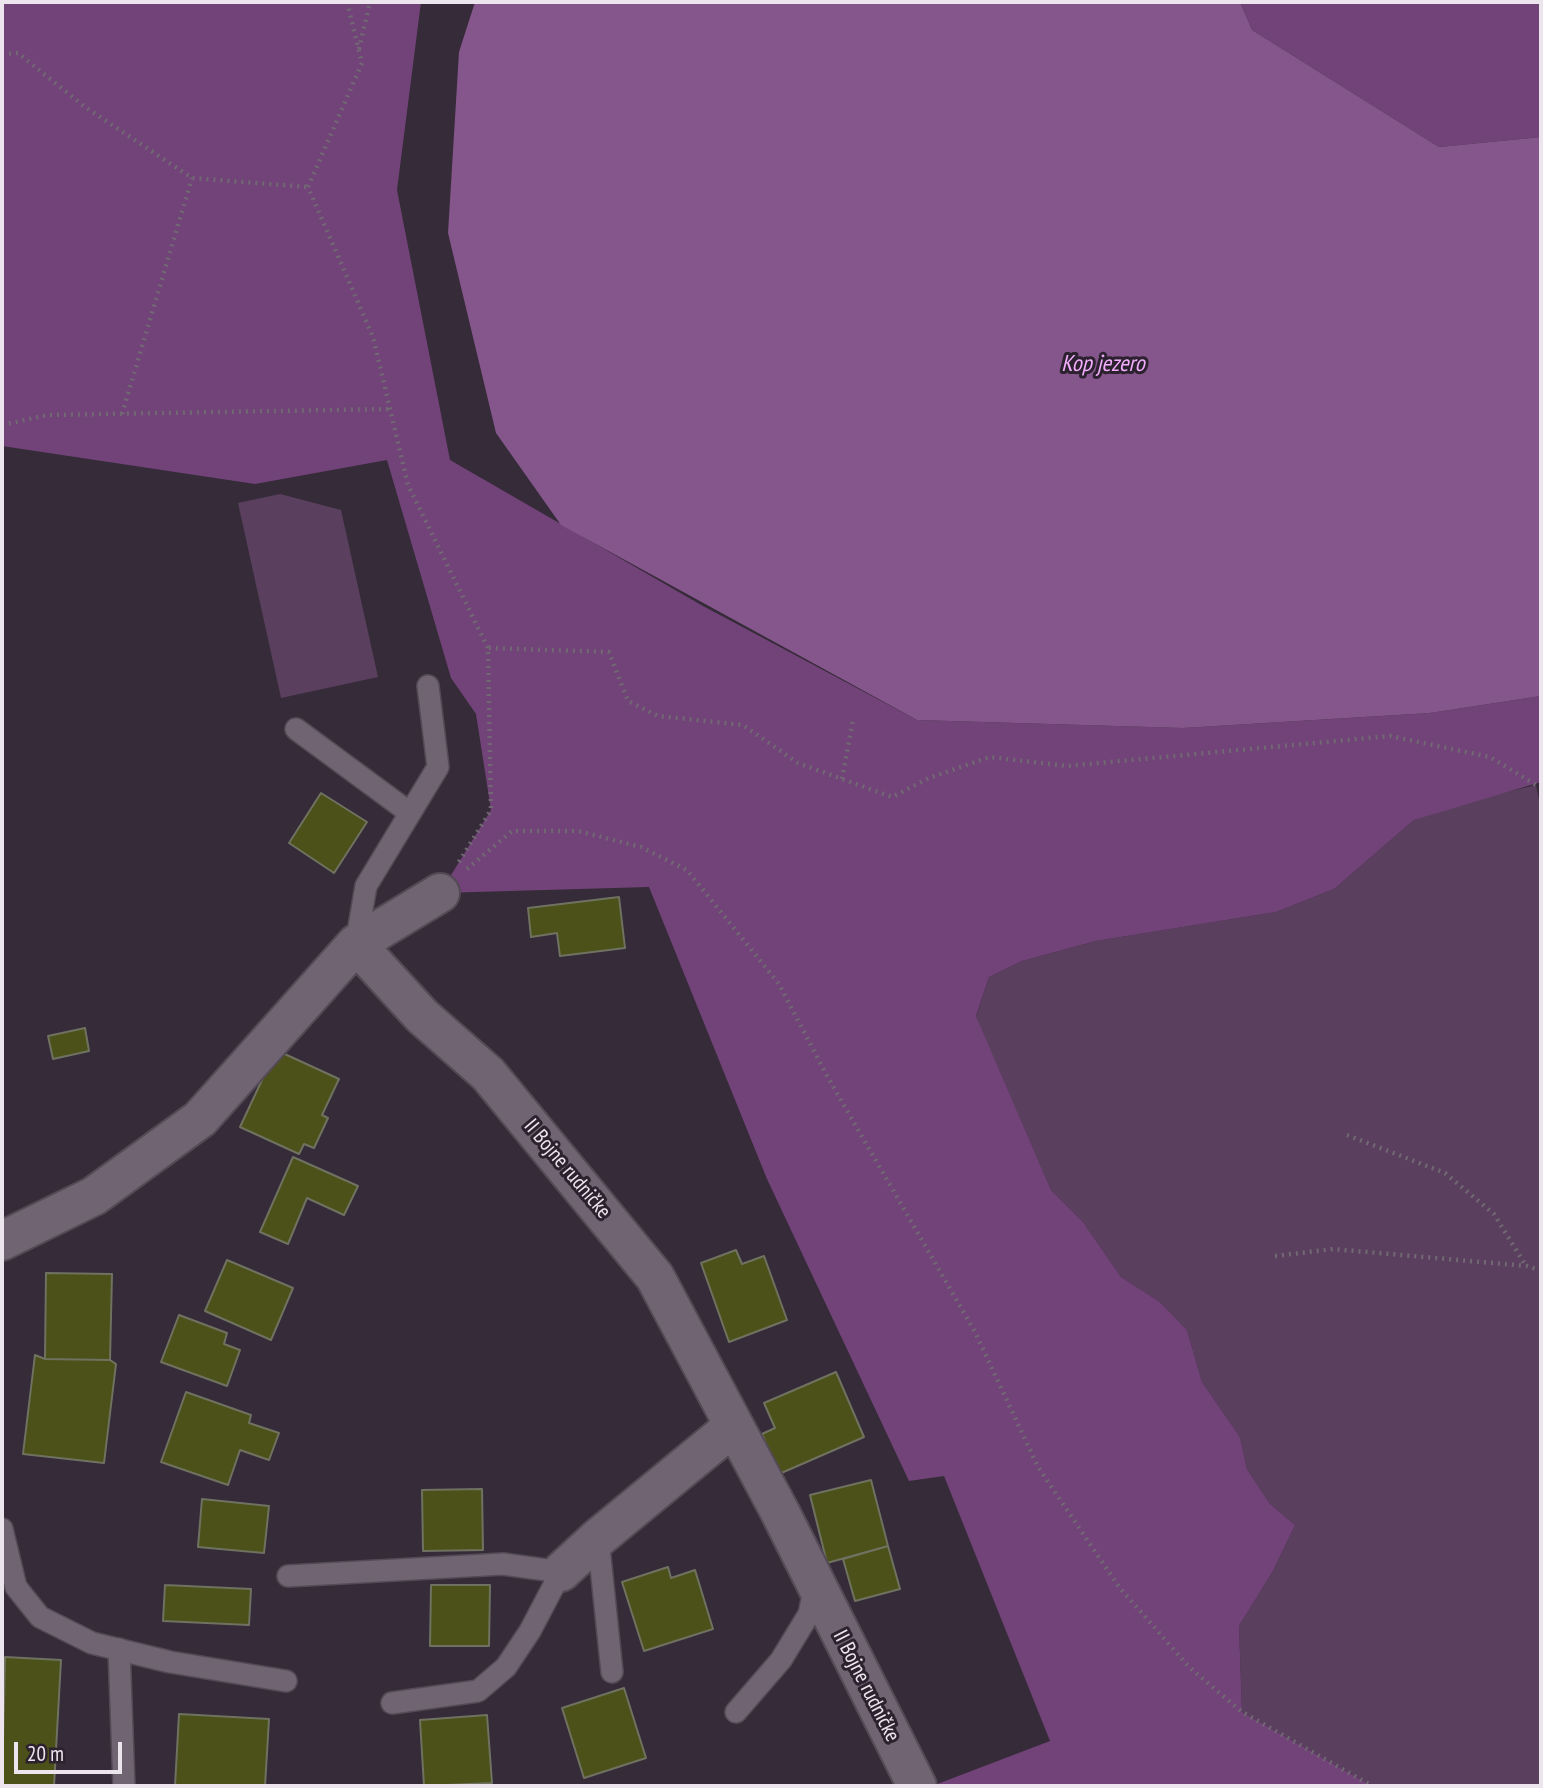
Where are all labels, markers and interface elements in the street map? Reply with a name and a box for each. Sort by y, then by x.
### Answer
water label: Kop jezero [1061,350,1145,378]
street label: II Bojne rudničke [518,1114,616,1224]
street label: II Bojne rudničke [827,1626,905,1746]
scale bar [18,1728,126,1772]
text: 20 m [27,1740,64,1767]

